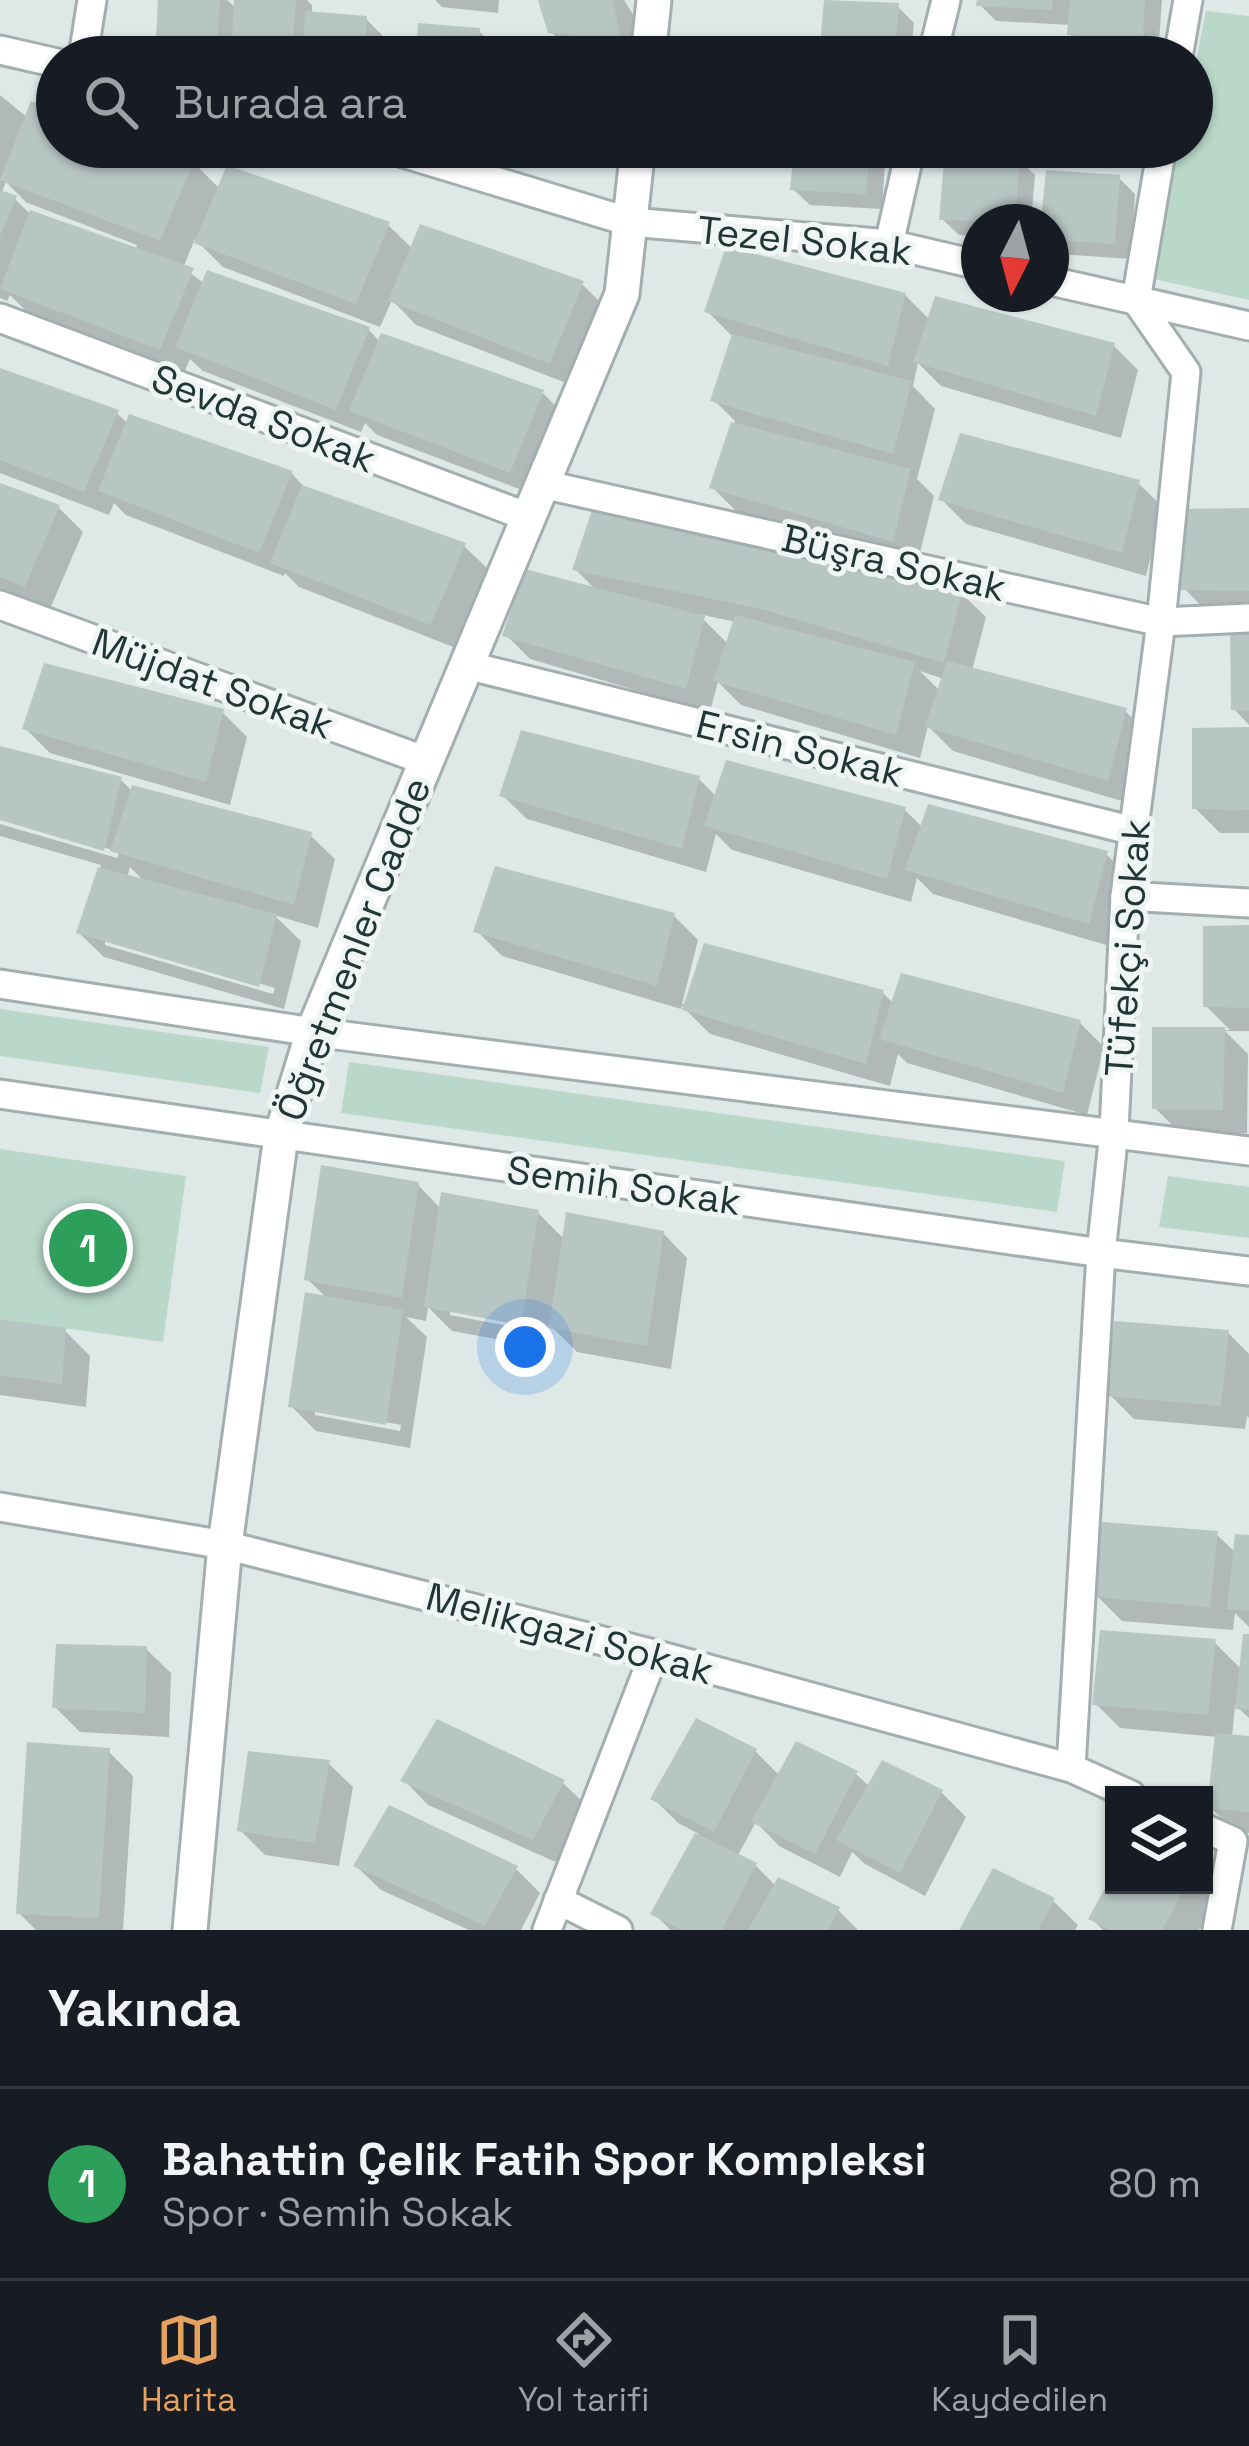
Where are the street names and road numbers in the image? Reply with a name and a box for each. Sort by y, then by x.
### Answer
street label: Tezel Sokak [695,205,915,276]
street label: Sevda Sokak [145,353,383,484]
street label: Büşra Sokak [777,513,1011,612]
street label: Müjdat Sokak [85,617,340,750]
street label: Ersin Sokak [691,699,909,798]
street label: Öğretmenler Cadde [265,771,441,1128]
street label: Tüfekçi Sokak [1094,818,1161,1078]
street label: Semih Sokak [504,1145,744,1226]
street label: Melikgazi Sokak [421,1572,719,1695]

